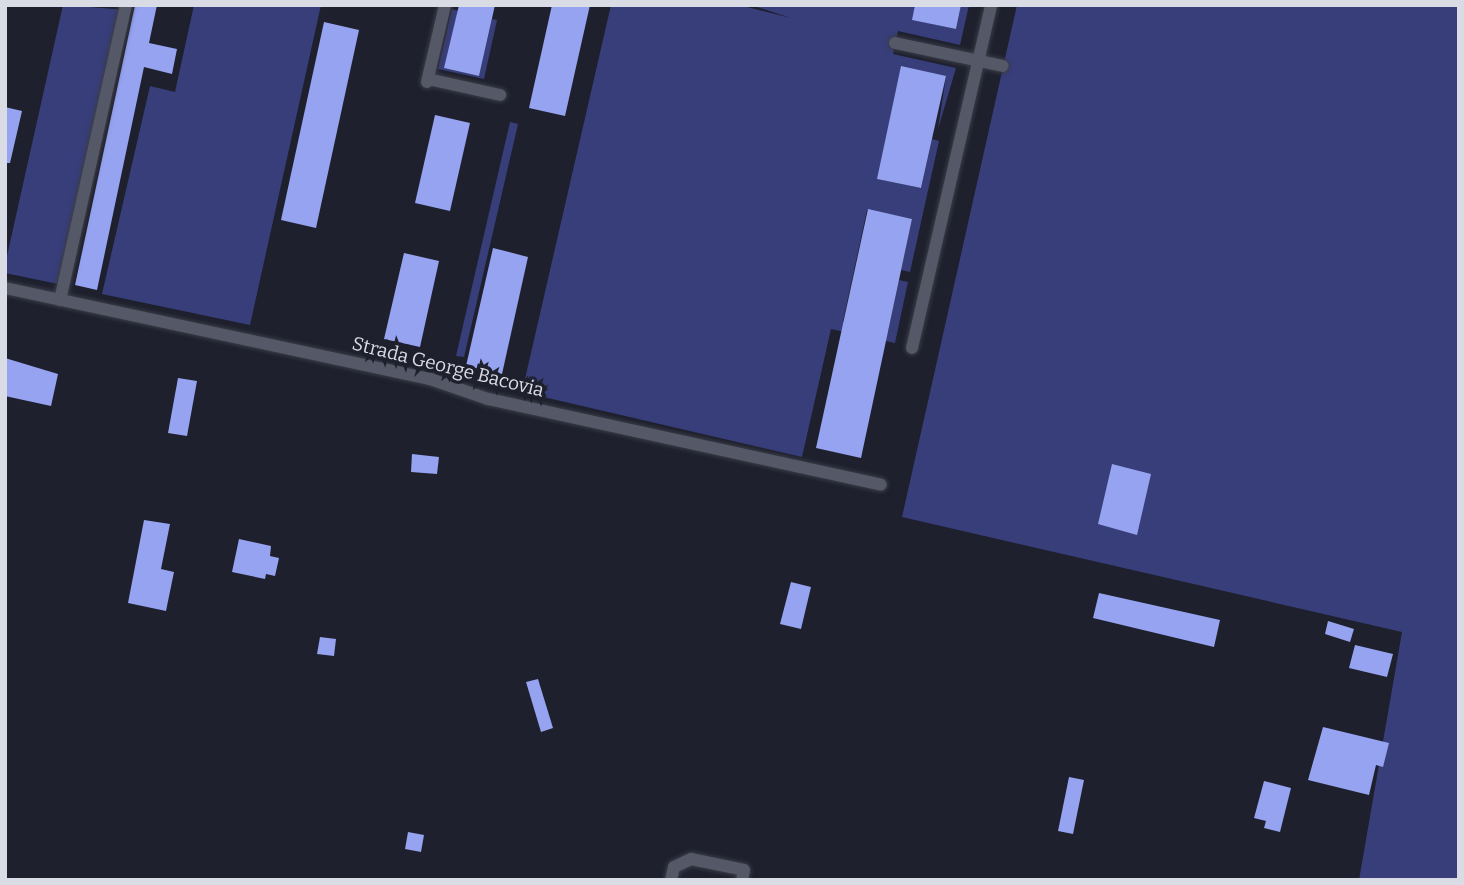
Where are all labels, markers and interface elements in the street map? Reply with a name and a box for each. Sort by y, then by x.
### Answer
street label: Strada George Bacovia [350,332,546,402]

